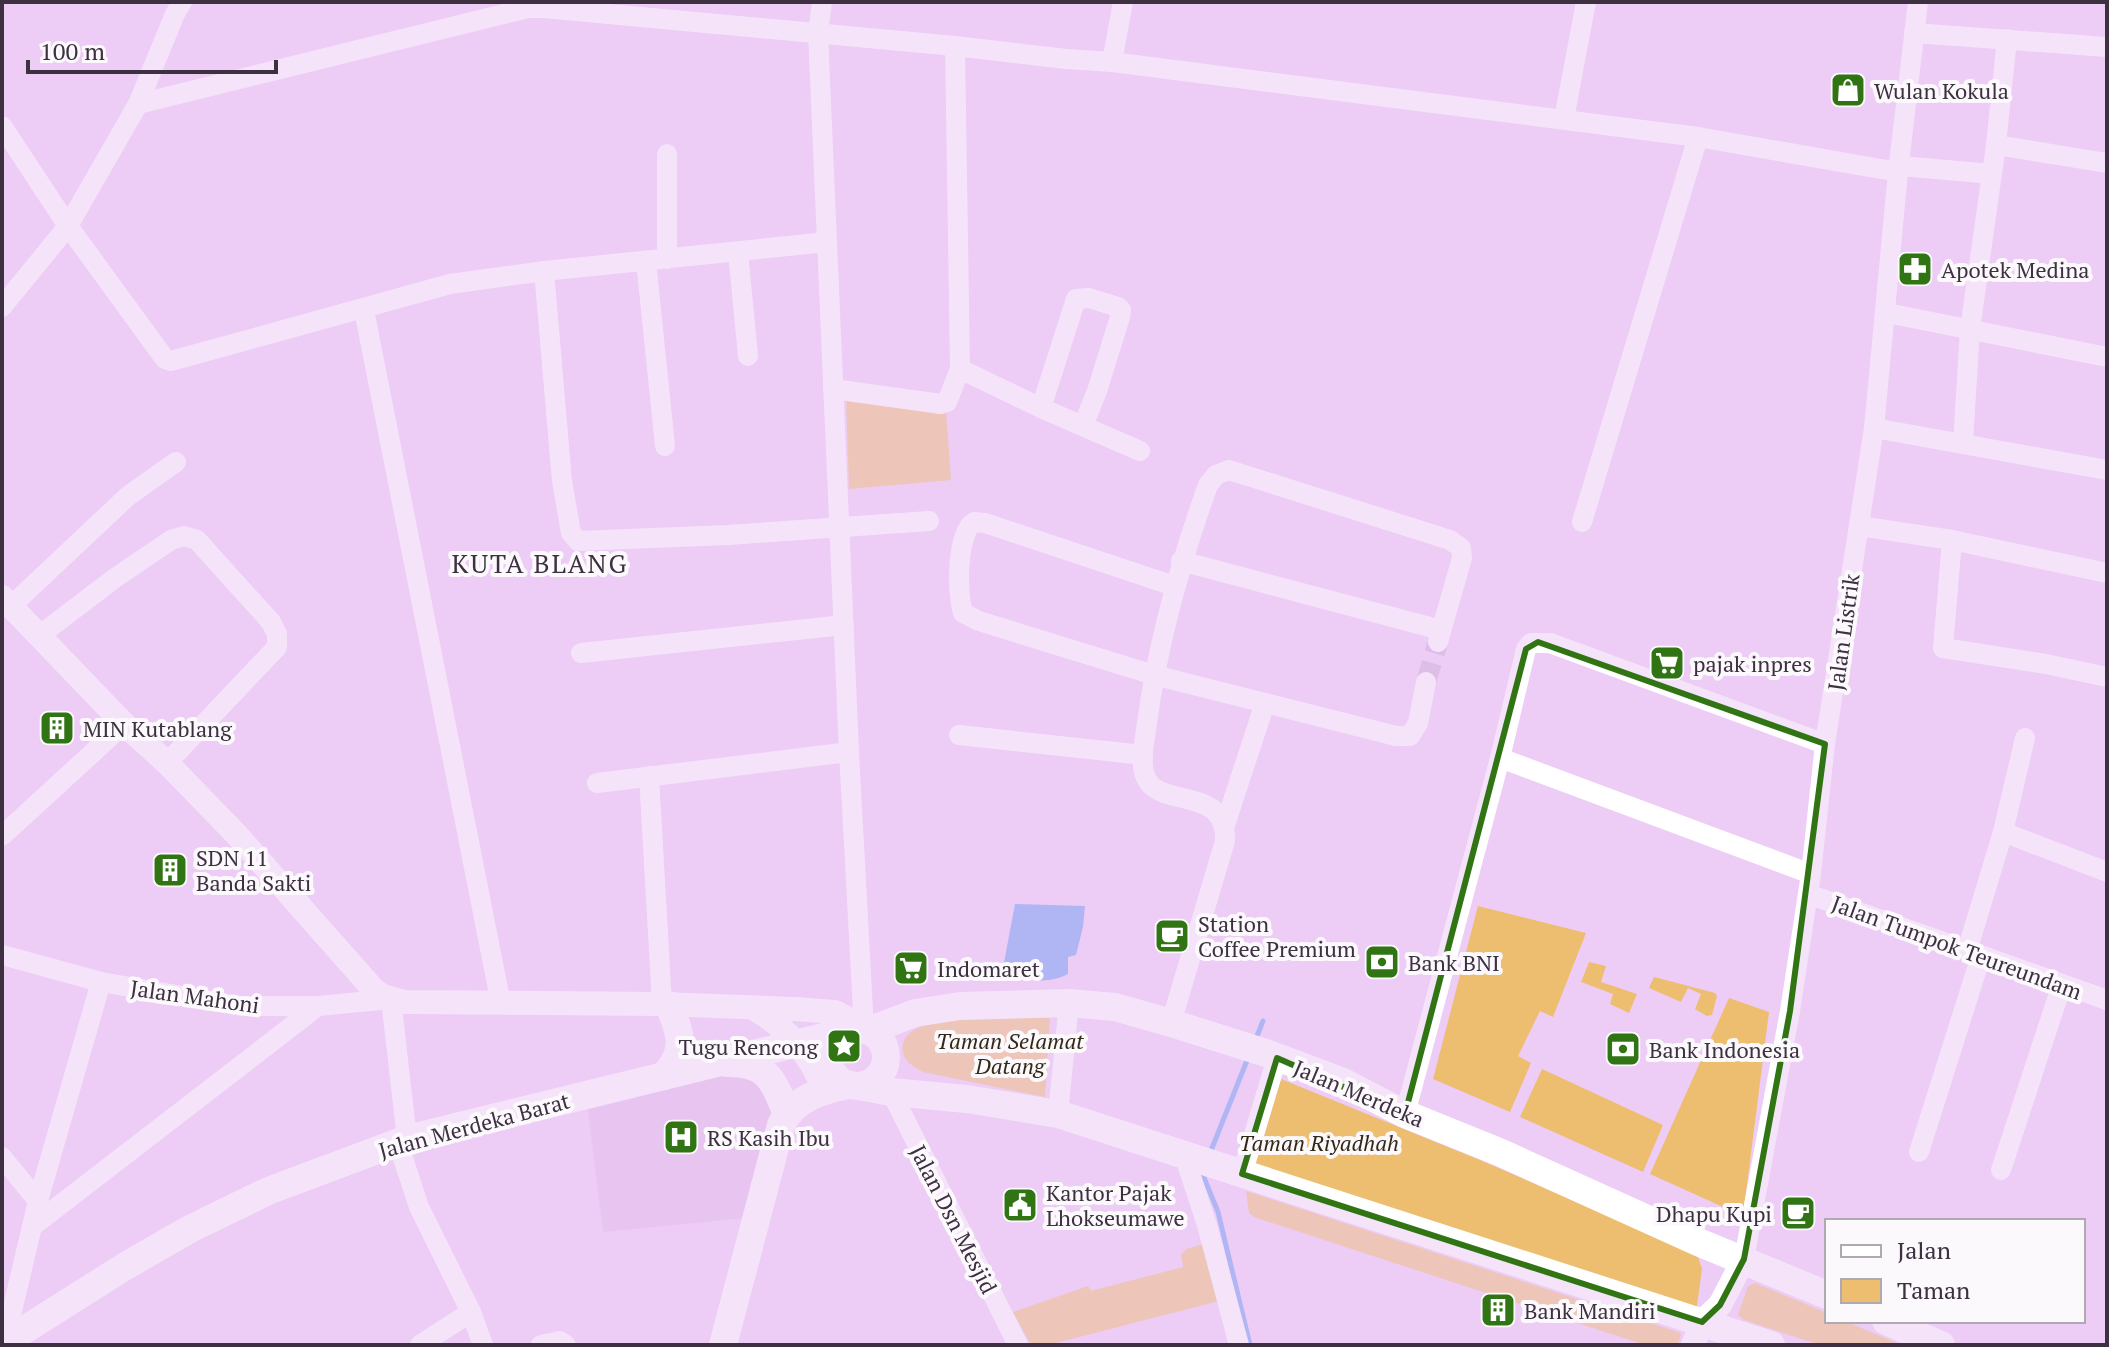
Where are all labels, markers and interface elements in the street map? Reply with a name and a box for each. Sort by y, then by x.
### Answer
scale bar [28,24,276,74]
text: 100 m [40,35,105,67]
shop icon: Wulan Kokula [1829,71,1867,109]
place label: Wulan Kokula [1874,76,2009,105]
pharmacy icon: Apotek Medina [1896,250,1934,288]
place label: Apotek Medina [1941,255,2089,284]
district label: KUTA BLANG [452,546,628,580]
street label: Jalan Listrik [1820,571,1866,692]
supermarket icon: pajak inpres [1648,644,1686,682]
place label: pajak inpres [1693,649,1812,678]
building icon: MIN Kutablang [38,709,76,747]
place label: MIN Kutablang [83,714,232,743]
place label: SDN 11 Banda Sakti [196,843,311,897]
building icon: SDN 11 Banda Sakti [151,851,189,889]
street label: Jalan Tumpok Teureundam [1828,888,2086,1006]
place label: Station Coffee Premium [1198,909,1356,963]
cafe icon: Station Coffee Premium [1153,917,1191,955]
bank icon: Bank BNI [1363,943,1401,981]
place label: Bank BNI [1408,948,1500,977]
supermarket icon: Indomaret [892,949,930,987]
place label: Indomaret [937,954,1040,983]
street label: Jalan Mahoni [129,973,261,1019]
park label: Taman Selamat Datang [936,1026,1084,1080]
place icon: Tugu Rencong [825,1027,863,1065]
bank icon: Bank Indonesia [1604,1030,1642,1068]
place label: Tugu Rencong [678,1032,818,1061]
place label: Bank Indonesia [1649,1035,1800,1064]
street label: Jalan Merdeka [1289,1052,1429,1134]
street label: Jalan Merdeka Barat [375,1086,573,1164]
hospital icon: RS Kasih Ibu [662,1118,700,1156]
place label: RS Kasih Ibu [707,1123,831,1152]
park label: Taman Riyadhah [1239,1128,1399,1157]
street label: Jalan Dsn Mesjid [904,1140,1004,1298]
place label: Kantor Pajak Lhokseumawe [1046,1178,1185,1232]
public building icon: Kantor Pajak Lhokseumawe [1001,1186,1039,1224]
cafe icon: Dhapu Kupi [1779,1194,1817,1232]
place label: Dhapu Kupi [1656,1199,1772,1228]
legend [1825,1219,2085,1323]
text: Jalan [1897,1234,1951,1266]
text: Taman [1897,1274,1970,1306]
building icon: Bank Mandiri [1479,1291,1517,1329]
place label: Bank Mandiri [1524,1296,1656,1325]

